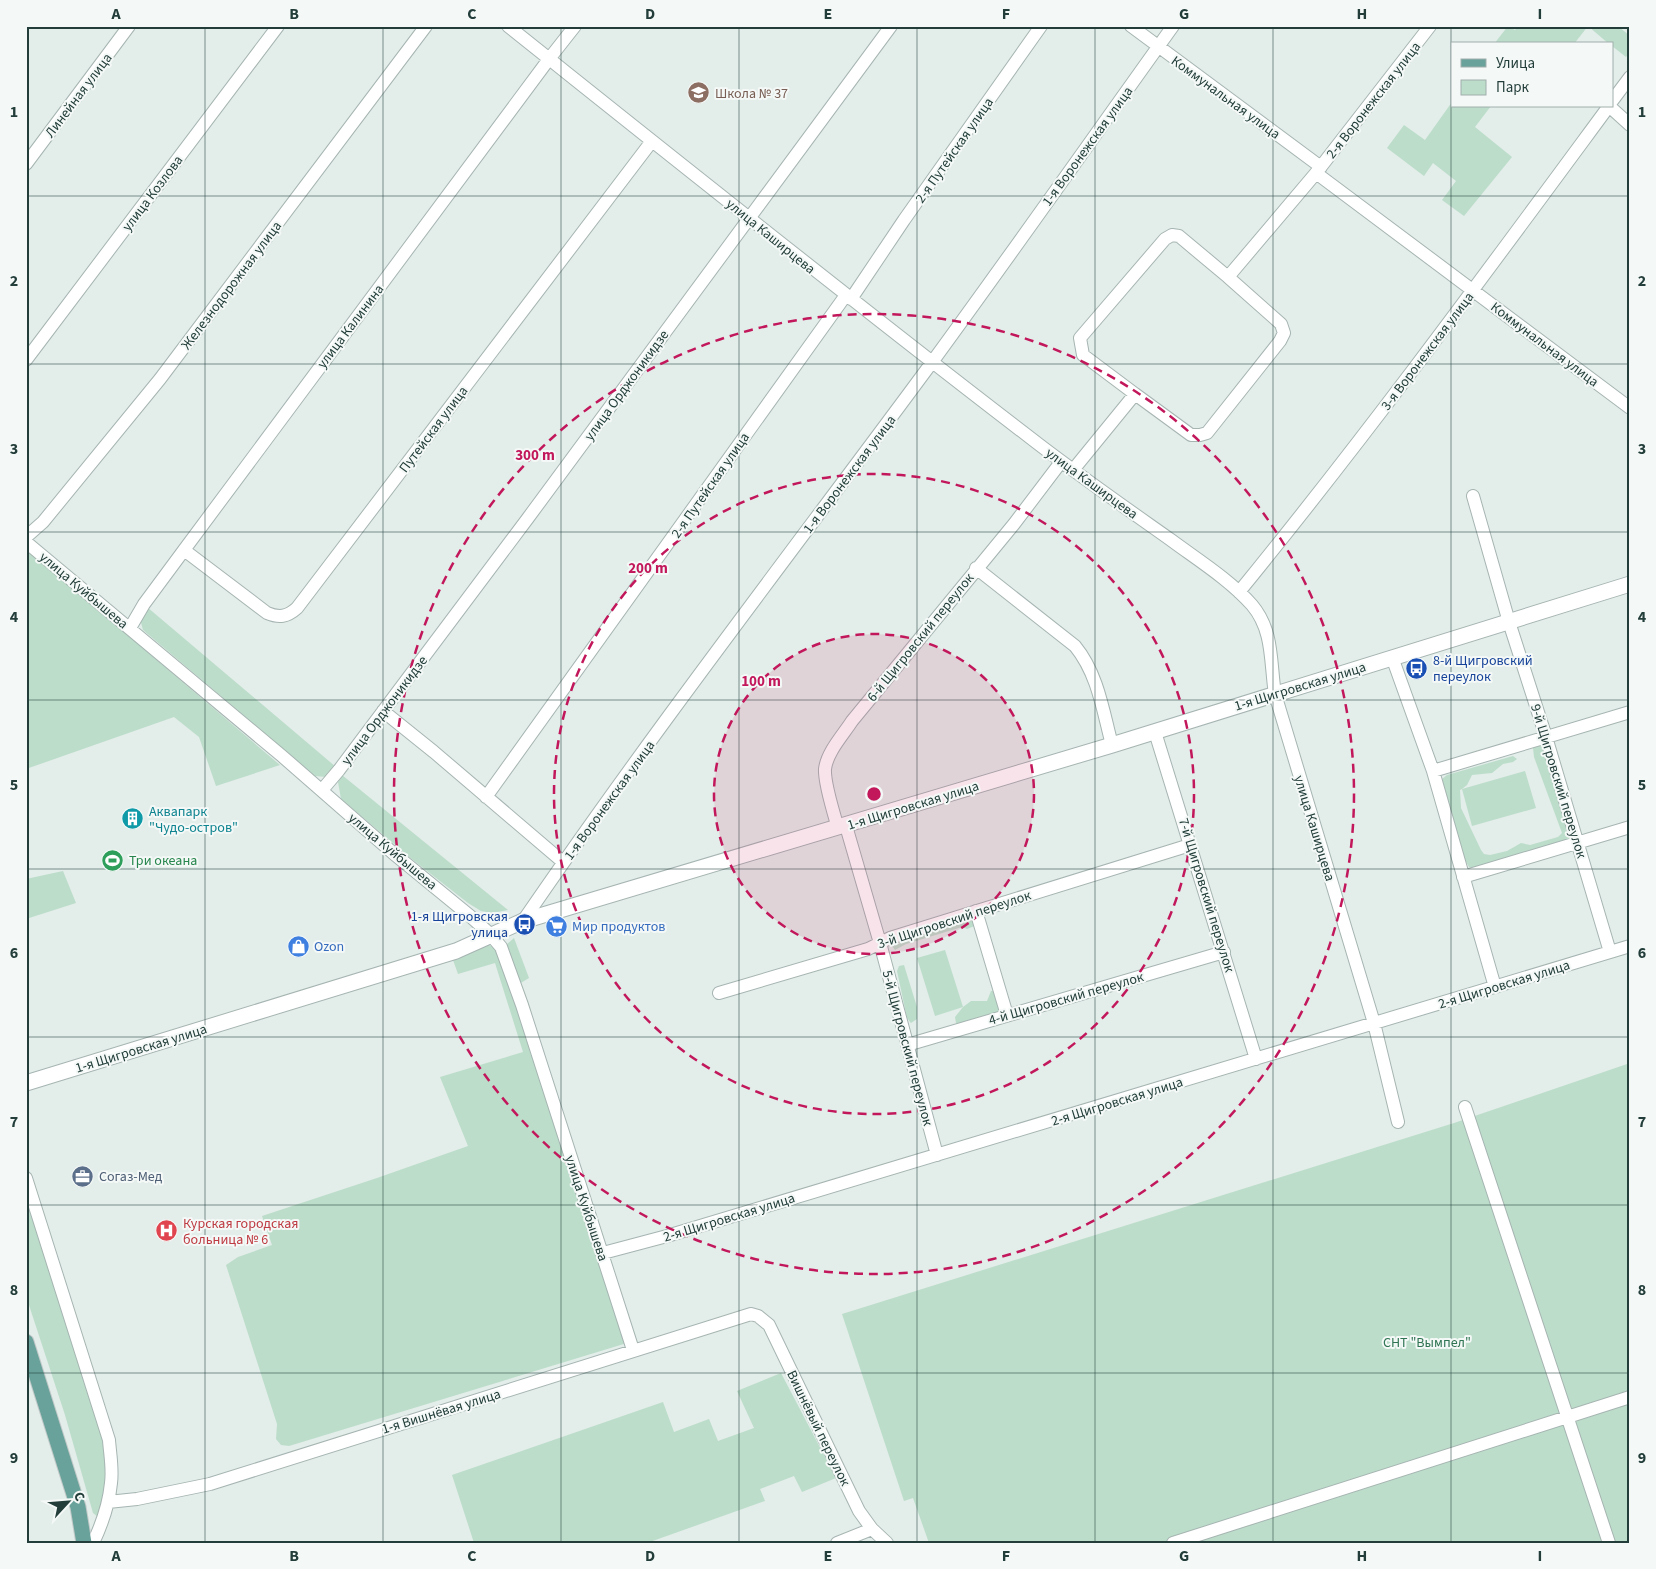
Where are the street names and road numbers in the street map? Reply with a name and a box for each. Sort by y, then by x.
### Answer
street label: 2-я Воронежская улица [1322,38,1426,163]
street label: Линейная улица [40,49,117,142]
street label: Коммунальная улица [1167,51,1284,144]
street label: 1-я Воронежская улица [1038,83,1138,210]
street label: 2-я Путейская улица [911,94,999,207]
street label: улица Козлова [118,151,188,236]
street label: улица Каширцева [721,194,819,279]
street label: Железнодорожная улица [177,217,287,354]
street label: улица Калинина [313,280,389,373]
street label: 3-я Воронежская улица [1377,288,1479,415]
street label: Коммунальная улица [1486,297,1603,392]
street label: улица Орджоникидзе [580,326,674,445]
street label: Путейская улица [395,382,473,477]
street label: 1-я Воронежская улица [799,411,901,538]
street label: 2-я Путейская улица [667,429,755,542]
street label: улица Каширцева [1041,443,1142,524]
street label: улица Куйбышева [35,548,132,634]
street label: 6-й Щигровский переулок [863,569,979,706]
street label: улица Орджоникидзе [337,652,433,770]
street label: 1-я Щигровская улица [1232,657,1369,717]
street label: 9-й Щигровский переулок [1525,702,1591,861]
street label: 1-я Воронежская улица [560,737,660,864]
street label: улица Каширцева [1288,773,1340,884]
street label: 1-я Щигровская улица [845,776,982,836]
street label: улица Куйбышева [344,809,441,895]
street label: 7-й Щигровский переулок [1173,816,1239,975]
street label: 3-й Щигровский переулок [875,886,1034,954]
street label: 2-я Щигровская улица [1436,955,1573,1015]
street label: 4-й Щигровский переулок [986,967,1146,1031]
street label: 5-й Щигровский переулок [877,968,937,1128]
street label: 1-я Щигровская улица [73,1019,210,1079]
street label: 2-я Щигровская улица [1049,1072,1186,1132]
street label: улица Куйбышева [559,1153,613,1264]
street label: 2-я Щигровская улица [661,1188,798,1248]
street label: Вишнёвый переулок [781,1367,855,1490]
street label: 1-я Вишнёвая улица [379,1384,503,1440]

